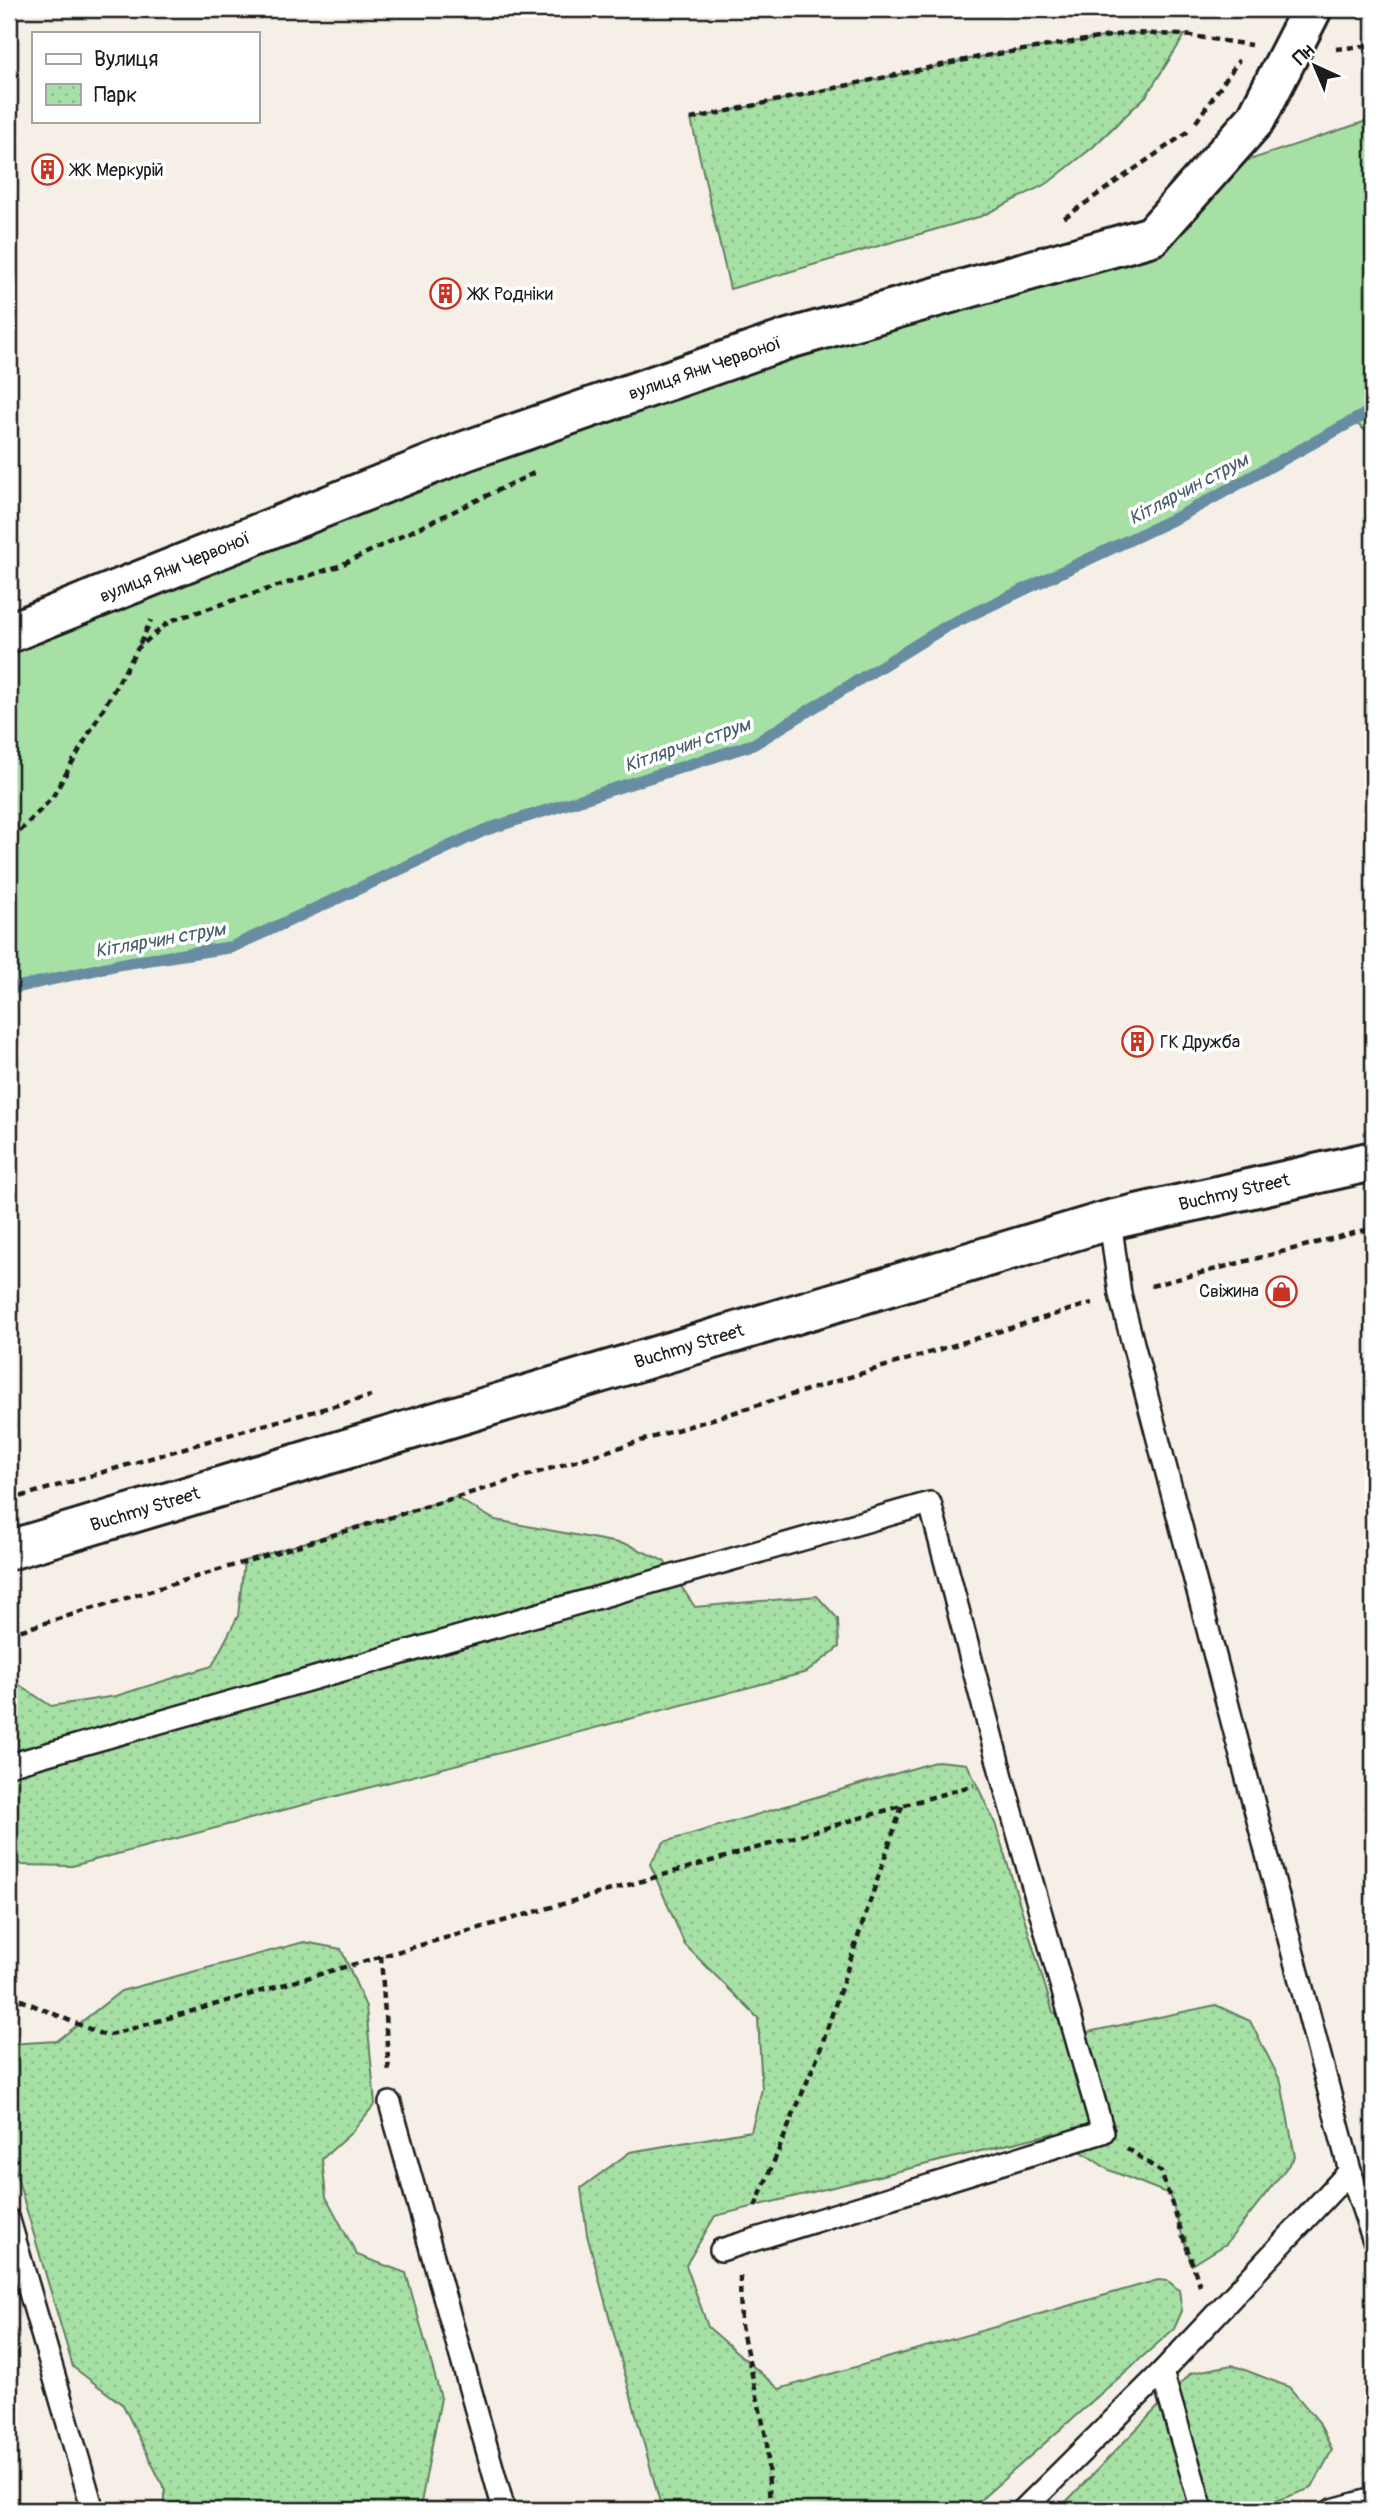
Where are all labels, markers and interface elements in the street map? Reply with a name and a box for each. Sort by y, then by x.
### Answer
legend [32,32,259,122]
north arrow [1280,32,1350,102]
text: Пн [1288,39,1320,70]
text: Вулиця [94,46,158,73]
text: Парк [94,82,137,109]
building icon: ЖК Меркурій [31,153,65,187]
place label: ЖК Меркурій [68,159,164,182]
building icon: ЖК Родніки [429,277,463,311]
place label: ЖК Родніки [466,283,553,306]
street label: вулиця Яни Червоної [626,331,785,405]
water label: Кітлярчин струм [1125,447,1254,530]
street label: вулиця Яни Червоної [97,527,254,608]
water label: Кітлярчин струм [621,712,755,778]
water label: Кітлярчин струм [93,916,229,963]
building icon: ГК Дружба [1120,1025,1154,1059]
place label: ГК Дружба [1160,1031,1240,1054]
street label: Buchmy Street [1176,1168,1293,1216]
shop icon: Свіжина [1265,1274,1299,1308]
place label: Свіжина [1199,1280,1259,1303]
street label: Buchmy Street [632,1319,747,1374]
street label: Buchmy Street [88,1482,203,1537]

